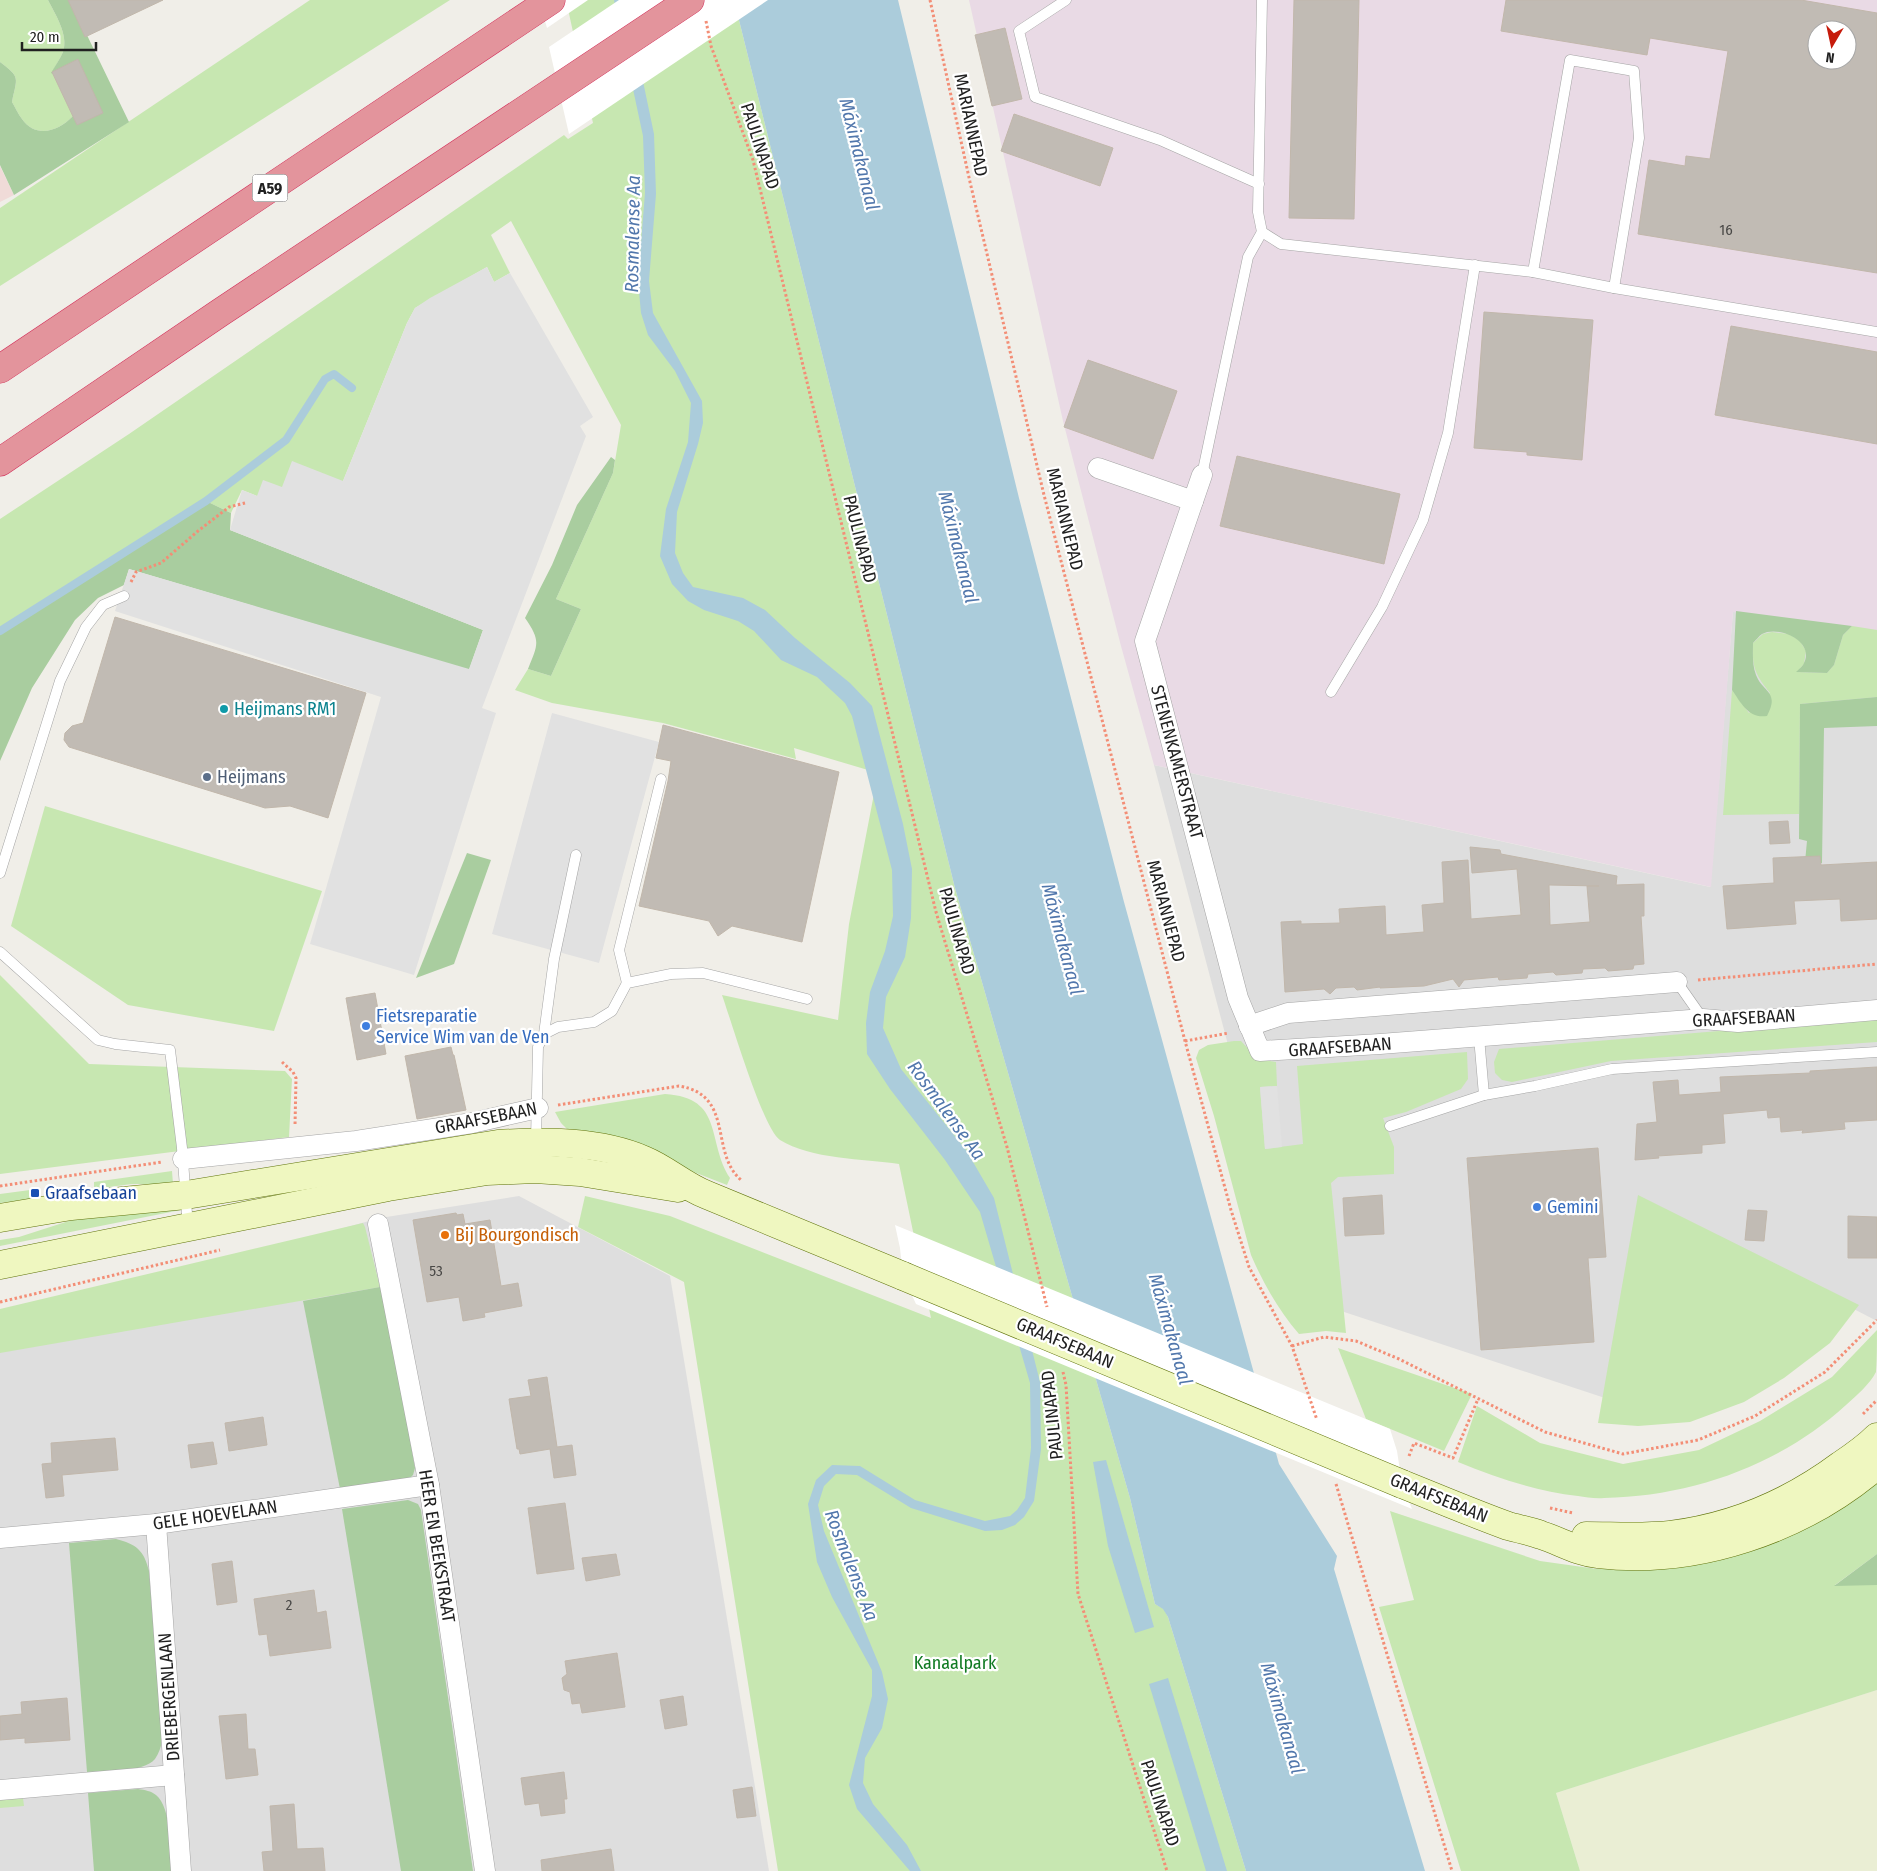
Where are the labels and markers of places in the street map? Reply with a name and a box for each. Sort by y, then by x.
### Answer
place label: Heijmans RM1 [234,698,336,720]
marker: Heijmans RM1 [218,703,230,715]
place label: Heijmans [217,766,286,788]
marker: Heijmans [201,771,213,783]
place label: Fietsreparatie Service Wim van de Ven [376,1005,549,1048]
marker: Fietsreparatie Service Wim van de Ven [360,1020,372,1032]
place label: Graafsebaan [45,1182,137,1204]
marker: Graafsebaan [29,1187,41,1199]
place label: Gemini [1547,1196,1599,1218]
marker: Gemini [1531,1201,1543,1213]
place label: Bij Bourgondisch [455,1224,579,1246]
marker: Bij Bourgondisch [439,1229,451,1241]

